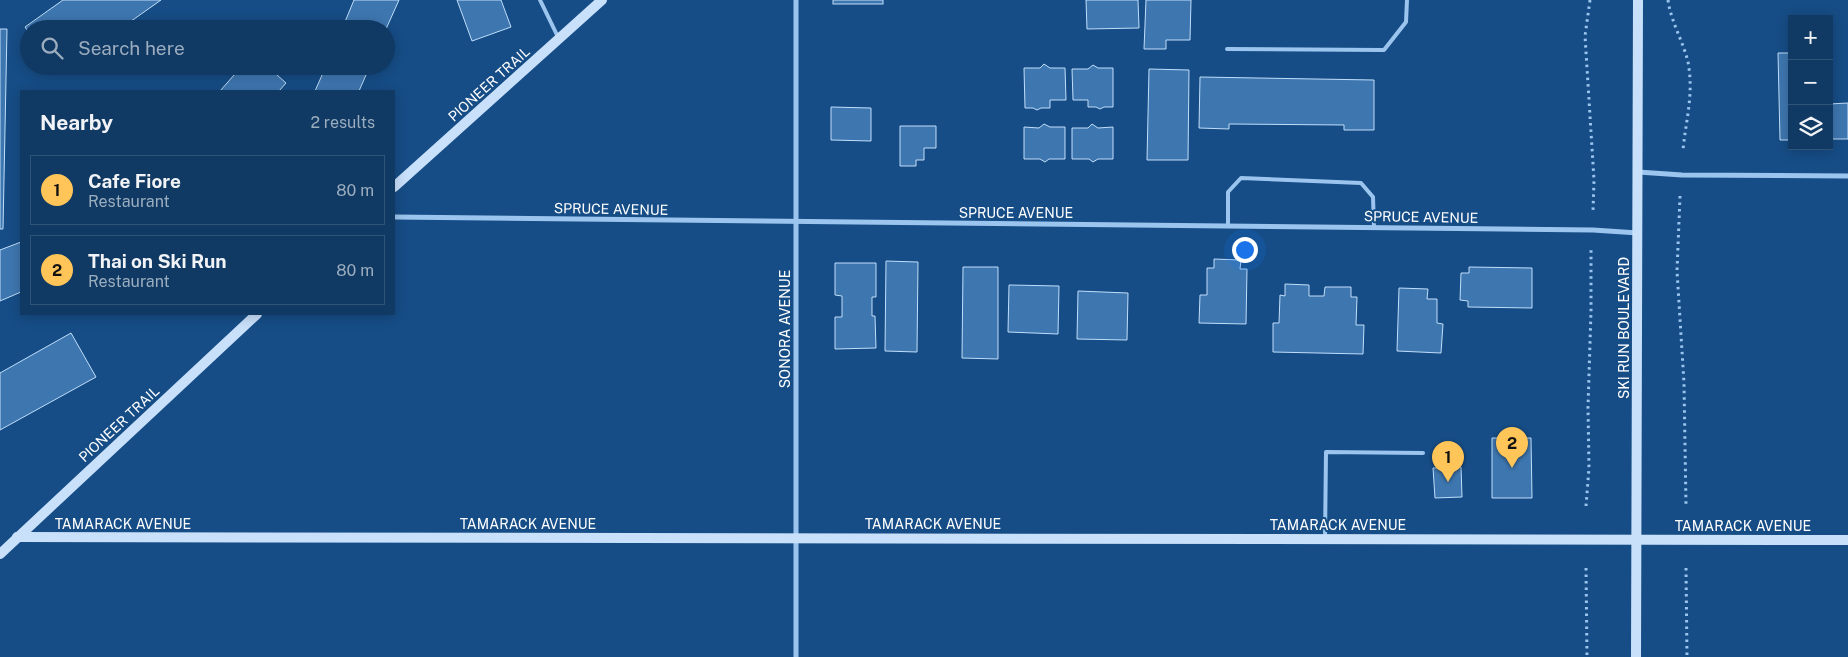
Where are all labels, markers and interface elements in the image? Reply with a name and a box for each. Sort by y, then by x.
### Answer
map controls [1788,15,1833,150]
button: + [1788,15,1833,60]
search box [20,20,395,75]
icon: search [38,34,66,62]
text: Search here [78,37,185,59]
street label: PIONEER TRAIL [445,43,533,125]
button: − [1788,60,1833,105]
button: layers [1788,105,1833,150]
text: Nearby [40,110,113,135]
text: 2 results [310,113,375,132]
text: Cafe Fiore [88,170,181,192]
text: 1 [54,181,60,200]
text: 80 m [336,181,374,200]
text: Restaurant [88,192,170,211]
street label: SPRUCE AVENUE [554,200,668,218]
street label: SPRUCE AVENUE [959,205,1073,221]
street label: SPRUCE AVENUE [1364,208,1478,226]
your location [1232,237,1258,263]
text: Thai on Ski Run [88,250,227,272]
street label: SKI RUN BOULEVARD [1616,257,1632,399]
text: 2 [52,261,62,280]
text: 80 m [336,261,374,280]
street label: SONORA AVENUE [777,270,793,388]
text: Restaurant [88,272,170,291]
street label: PIONEER TRAIL [76,383,162,465]
pin: 2 [1496,427,1528,468]
pin: 1 [1432,441,1464,482]
street label: TAMARACK AVENUE [55,516,191,532]
street label: TAMARACK AVENUE [460,516,596,532]
street label: TAMARACK AVENUE [865,516,1001,532]
street label: TAMARACK AVENUE [1270,517,1406,533]
street label: TAMARACK AVENUE [1675,518,1811,534]

